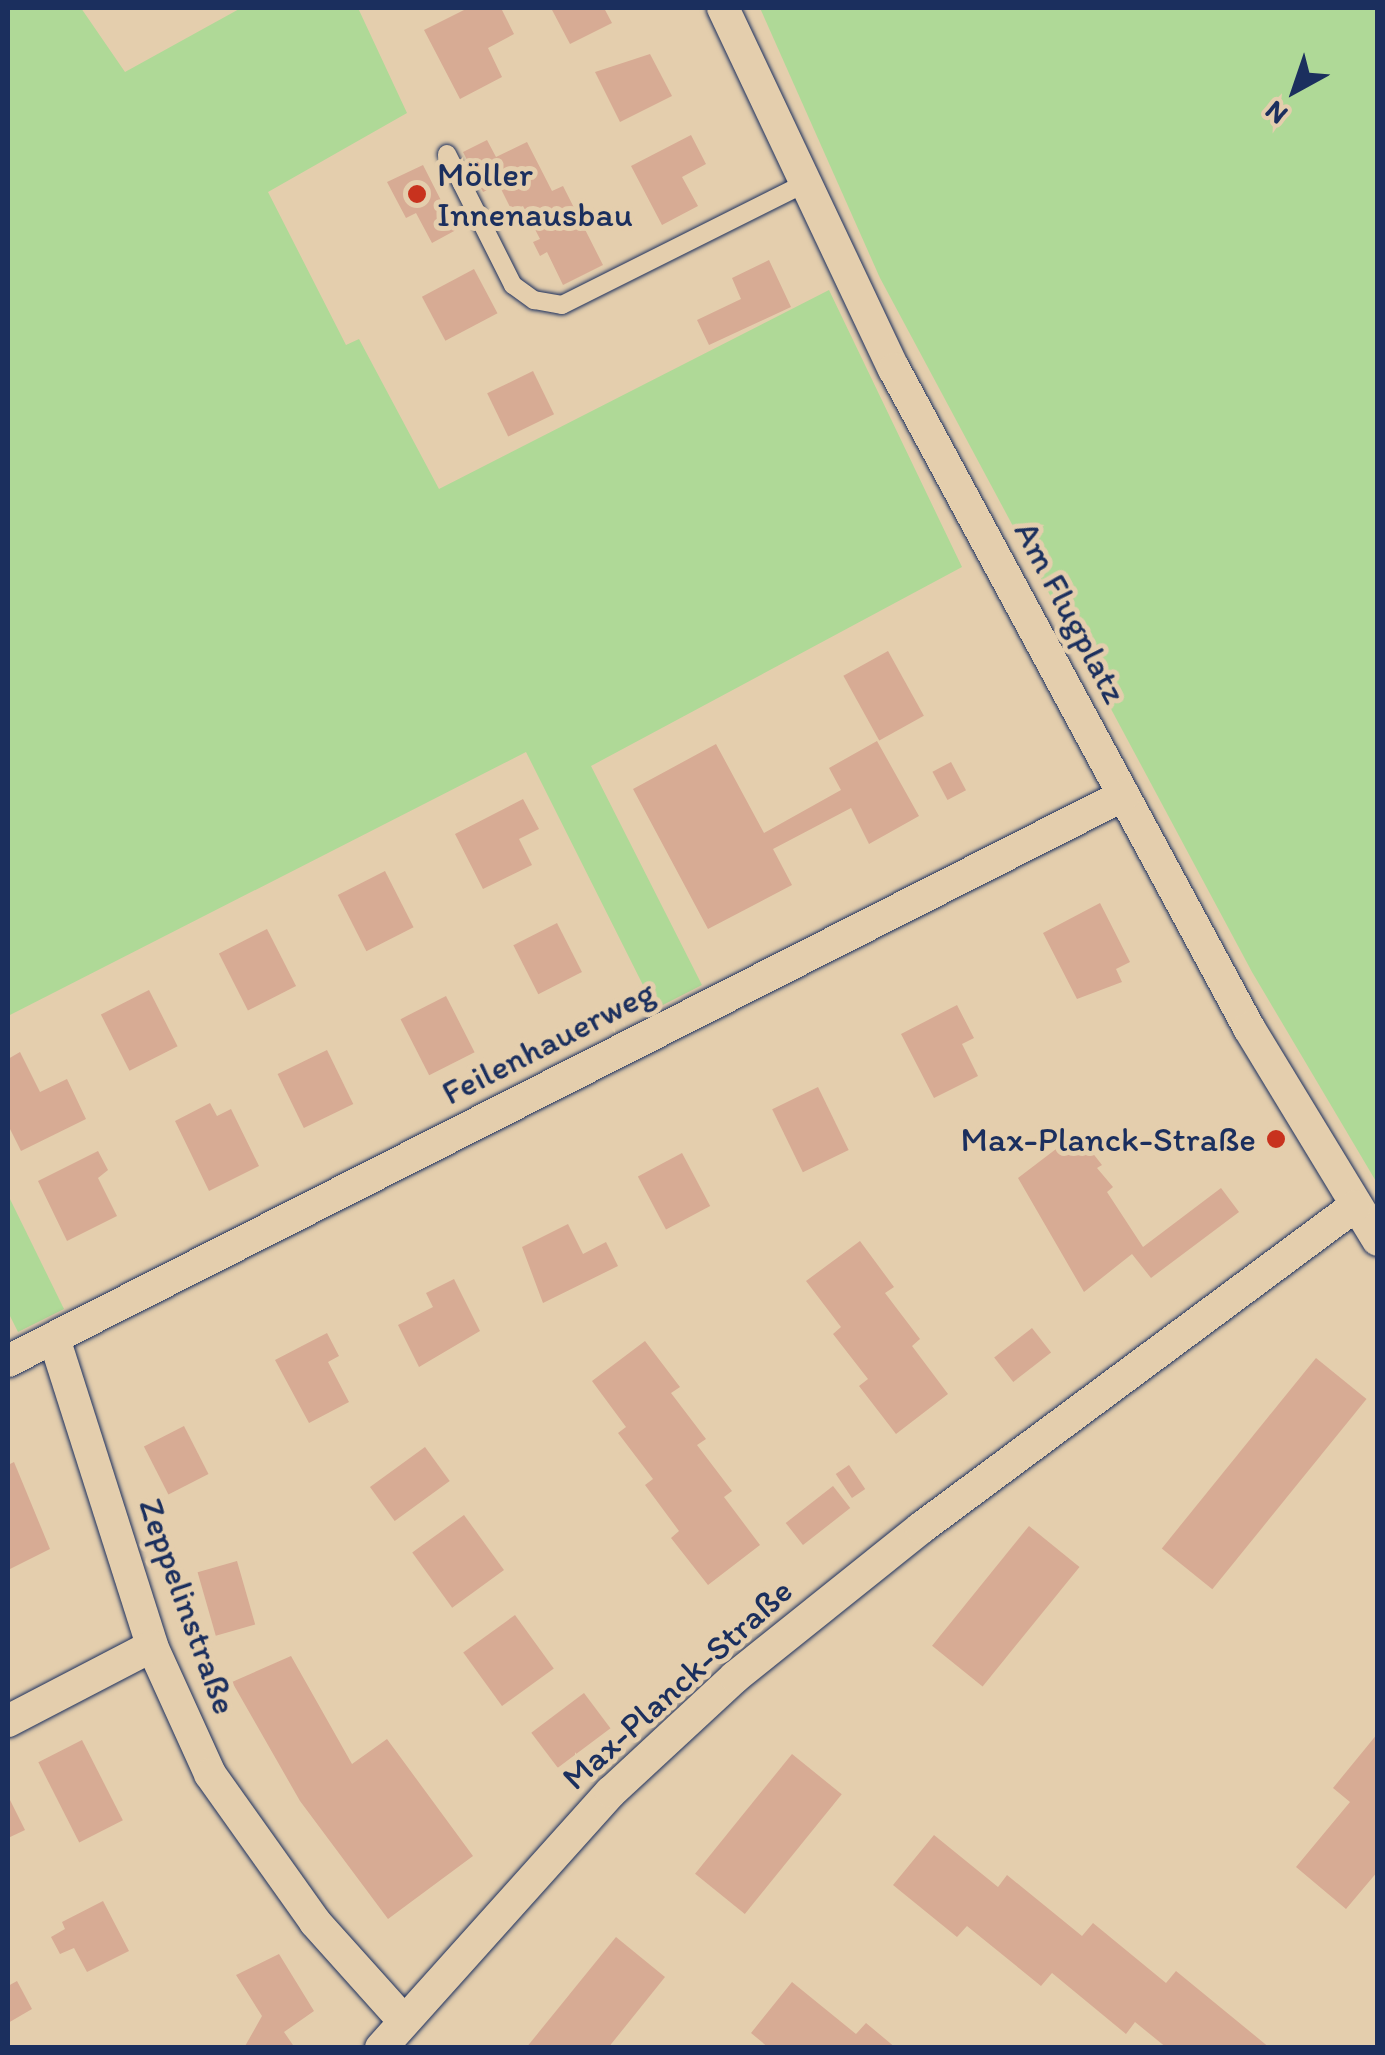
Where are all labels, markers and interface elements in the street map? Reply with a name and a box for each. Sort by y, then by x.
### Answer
north arrow [1245,40,1345,140]
text: N [1258,94,1294,132]
place label: Möller Innenausbau [437,153,633,235]
marker: Möller Innenausbau [406,183,428,205]
street label: Am Flugplatz [1006,514,1136,710]
street label: Feilenhauerweg [435,970,661,1114]
place label: Max-Planck-Straße [961,1118,1256,1160]
marker: Max-Planck-Straße [1265,1128,1287,1150]
street label: Zeppelinstraße [130,1492,246,1720]
street label: Max-Planck-Straße [553,1570,801,1798]

